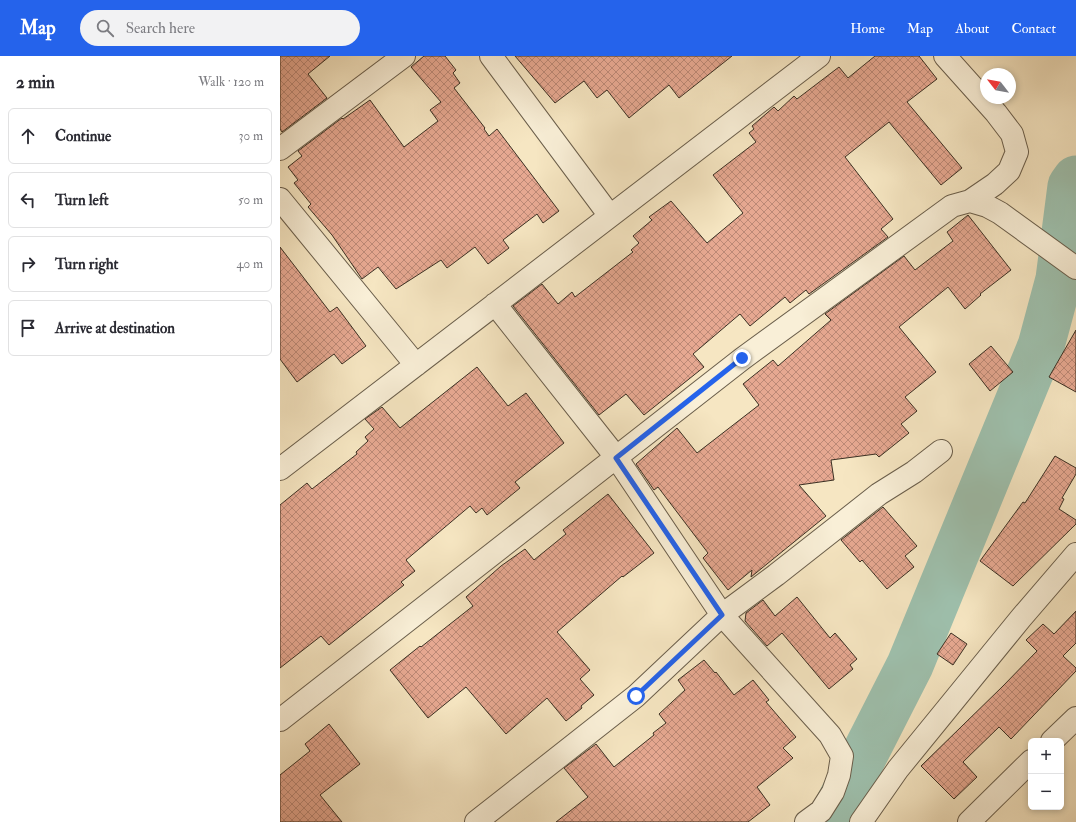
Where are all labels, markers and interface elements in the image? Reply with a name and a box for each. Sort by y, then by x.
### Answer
search box [80,10,360,46]
text: Map [20,16,56,40]
icon: search [94,17,116,39]
text: Search here [126,19,195,38]
text: Home [850,20,885,37]
text: Map [907,20,933,37]
text: About [955,20,989,37]
text: Contact [1011,20,1056,37]
north arrow [980,68,1016,104]
text: 2 min [16,72,55,93]
text: Walk · 120 m [198,74,264,90]
icon: ahead [17,125,39,147]
text: Continue [55,127,111,146]
text: 30 m [239,128,263,144]
icon: left [17,189,39,211]
text: Turn left [55,191,109,210]
text: 50 m [238,192,263,208]
icon: right [17,253,39,275]
text: Turn right [55,255,118,274]
text: 40 m [237,256,263,272]
icon: arrive [17,317,39,339]
text: Arrive at destination [55,319,175,338]
route end [733,349,751,367]
route start [627,687,645,705]
map controls [1028,738,1064,810]
button: + [1028,738,1064,774]
button: − [1028,774,1064,810]

